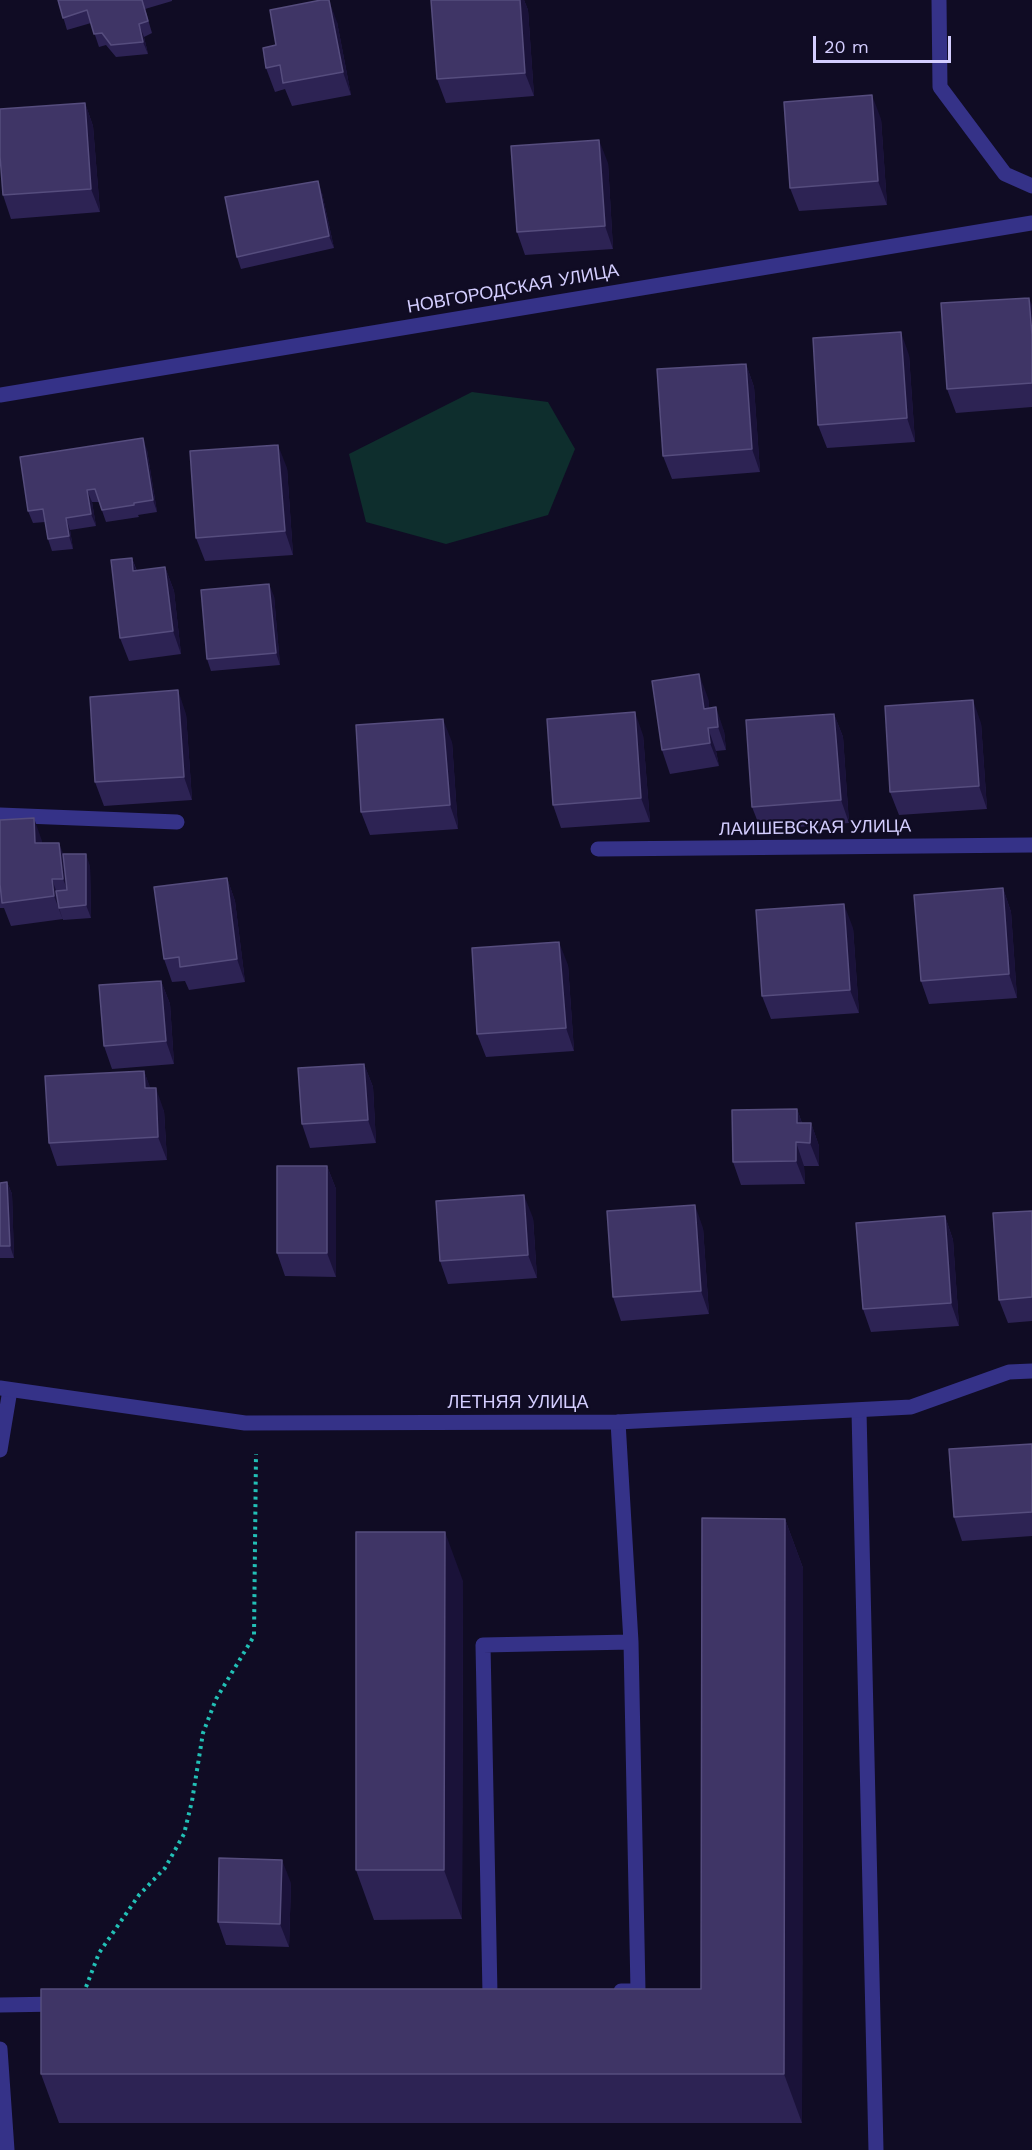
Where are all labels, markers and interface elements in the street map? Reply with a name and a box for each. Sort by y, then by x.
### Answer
scale bar [816,24,954,62]
text: 20 m [824,36,869,57]
street label: НОВГОРОДСКАЯ УЛИЦА [405,260,621,318]
street label: ЛАИШЕВСКАЯ УЛИЦА [719,816,911,840]
street label: ЛЕТНЯЯ УЛИЦА [448,1392,588,1414]

